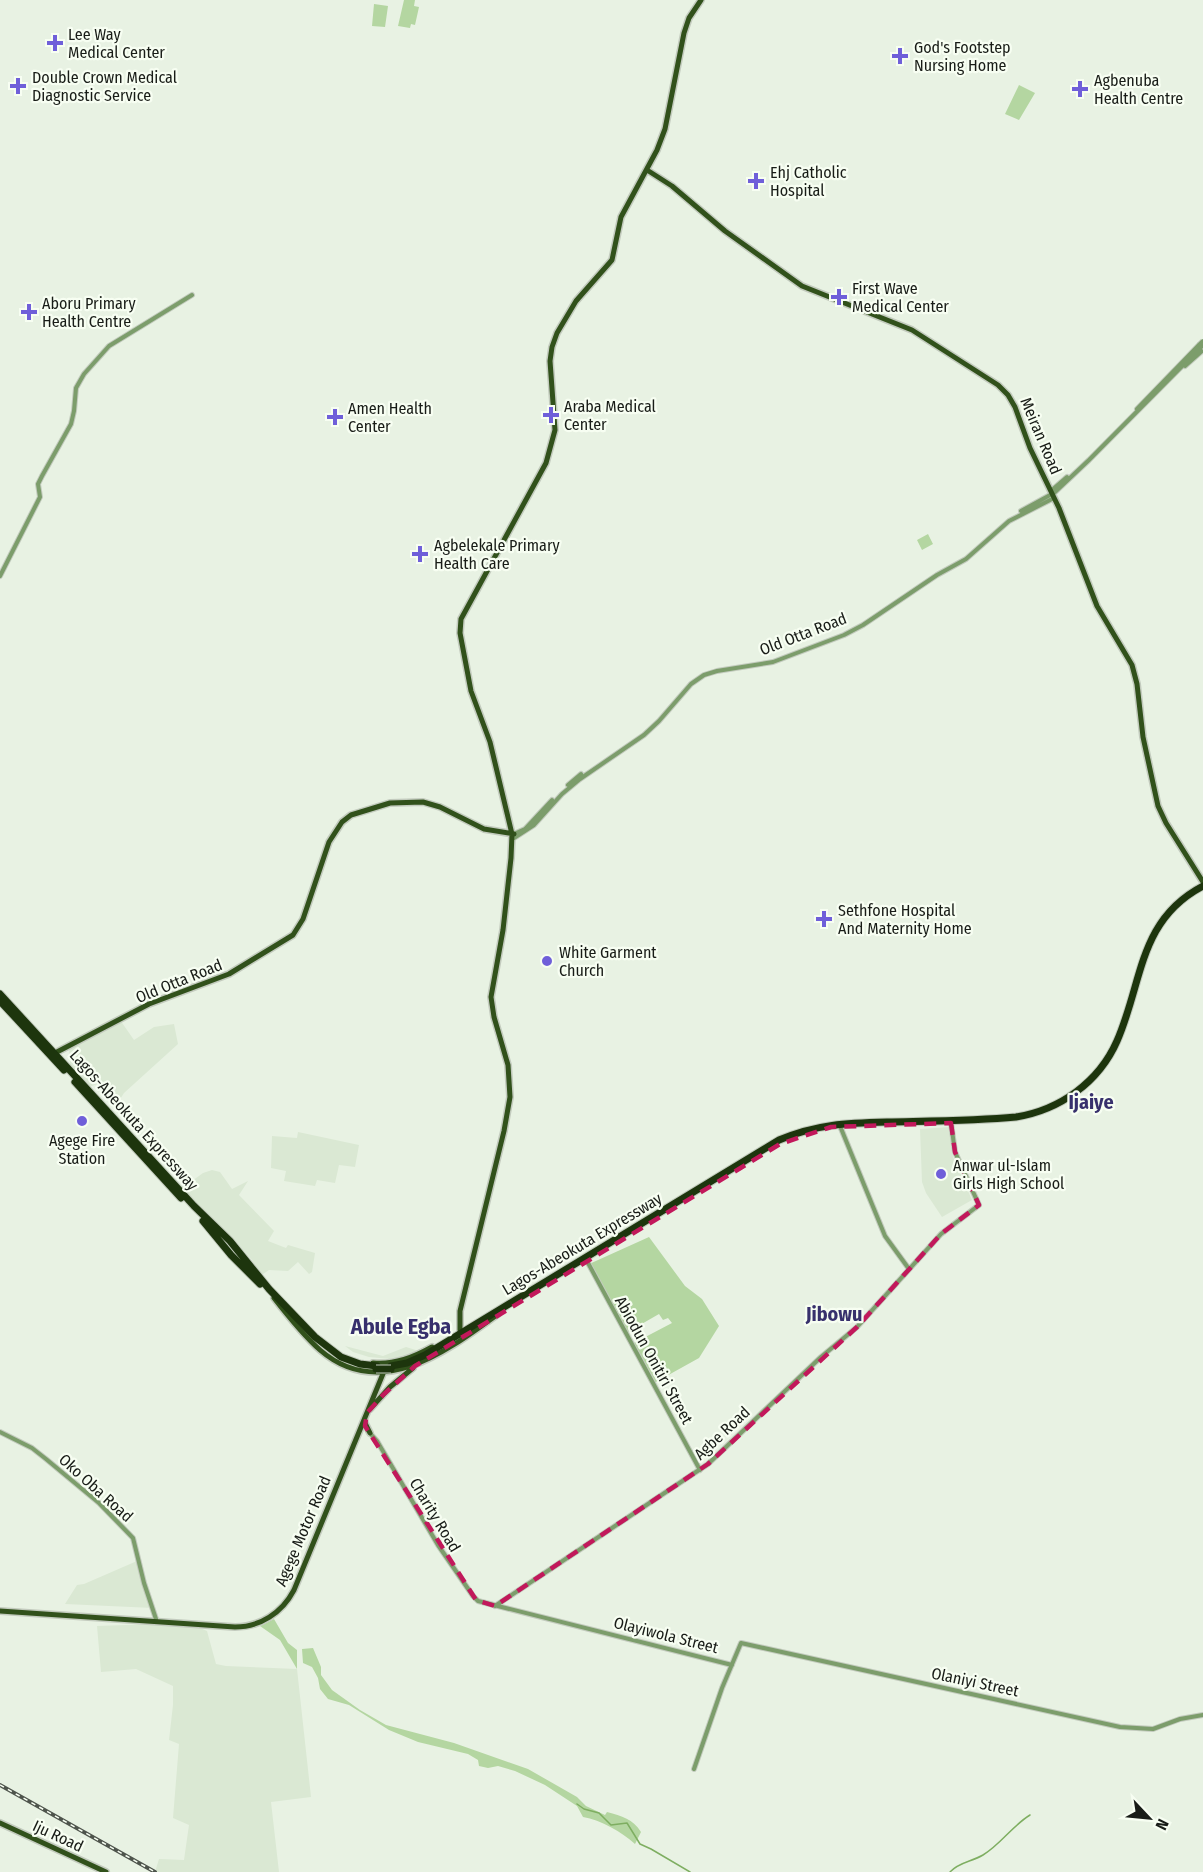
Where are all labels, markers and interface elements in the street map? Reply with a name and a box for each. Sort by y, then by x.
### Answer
place label: Lee Way Medical Center [68,25,165,62]
marker: Lee Way Medical Center [46,34,64,52]
place label: God's Footstep Nursing Home [914,38,1011,75]
marker: God's Footstep Nursing Home [891,47,909,65]
place label: Double Crown Medical Diagnostic Service [32,68,177,105]
place label: Agbenuba Health Centre [1094,71,1183,108]
marker: Double Crown Medical Diagnostic Service [9,77,27,95]
marker: Agbenuba Health Centre [1071,80,1089,98]
place label: Ehj Catholic Hospital [770,163,847,200]
marker: Ehj Catholic Hospital [747,172,765,190]
place label: First Wave Medical Center [852,279,949,316]
marker: First Wave Medical Center [830,288,848,306]
place label: Aboru Primary Health Centre [42,294,136,331]
marker: Aboru Primary Health Centre [20,303,38,321]
street label: Meiran Road [1016,395,1066,477]
place label: Araba Medical Center [564,397,656,434]
place label: Amen Health Center [348,399,432,436]
marker: Araba Medical Center [542,406,560,424]
marker: Amen Health Center [326,408,344,426]
place label: Agbelekale Primary Health Care [434,536,560,573]
marker: Agbelekale Primary Health Care [411,545,429,563]
street label: Old Otta Road [757,609,849,659]
place label: Sethfone Hospital And Maternity Home [838,901,972,938]
marker: Sethfone Hospital And Maternity Home [815,910,833,928]
place label: White Garment Church [559,943,657,980]
marker: White Garment Church [540,954,554,968]
street label: Old Otta Road [133,955,225,1007]
street label: Lagos-Abeokuta Expressway [66,1046,203,1195]
district label: Ijaiye [1068,1090,1114,1114]
marker: Agege Fire Station [75,1114,89,1128]
place label: Agege Fire Station [49,1131,115,1168]
place label: Anwar ul-Islam Girls High School [953,1156,1064,1193]
marker: Anwar ul-Islam Girls High School [934,1167,948,1181]
street label: Lagos-Abeokuta Expressway [499,1188,666,1299]
street label: Abiodun Onitiri Street [611,1293,697,1428]
district label: Jibowu [805,1302,862,1326]
district label: Abule Egba [350,1313,451,1340]
street label: Agbe Road [690,1402,754,1464]
street label: Oko Oba Road [55,1450,137,1526]
street label: Agege Motor Road [271,1473,335,1589]
street label: Charity Road [405,1474,465,1556]
street label: Olayiwola Street [612,1613,721,1657]
street label: Olaniyi Street [930,1663,1021,1701]
north arrow [1119,1788,1179,1848]
street label: Iju Road [30,1816,86,1856]
text: N [1151,1816,1173,1833]

